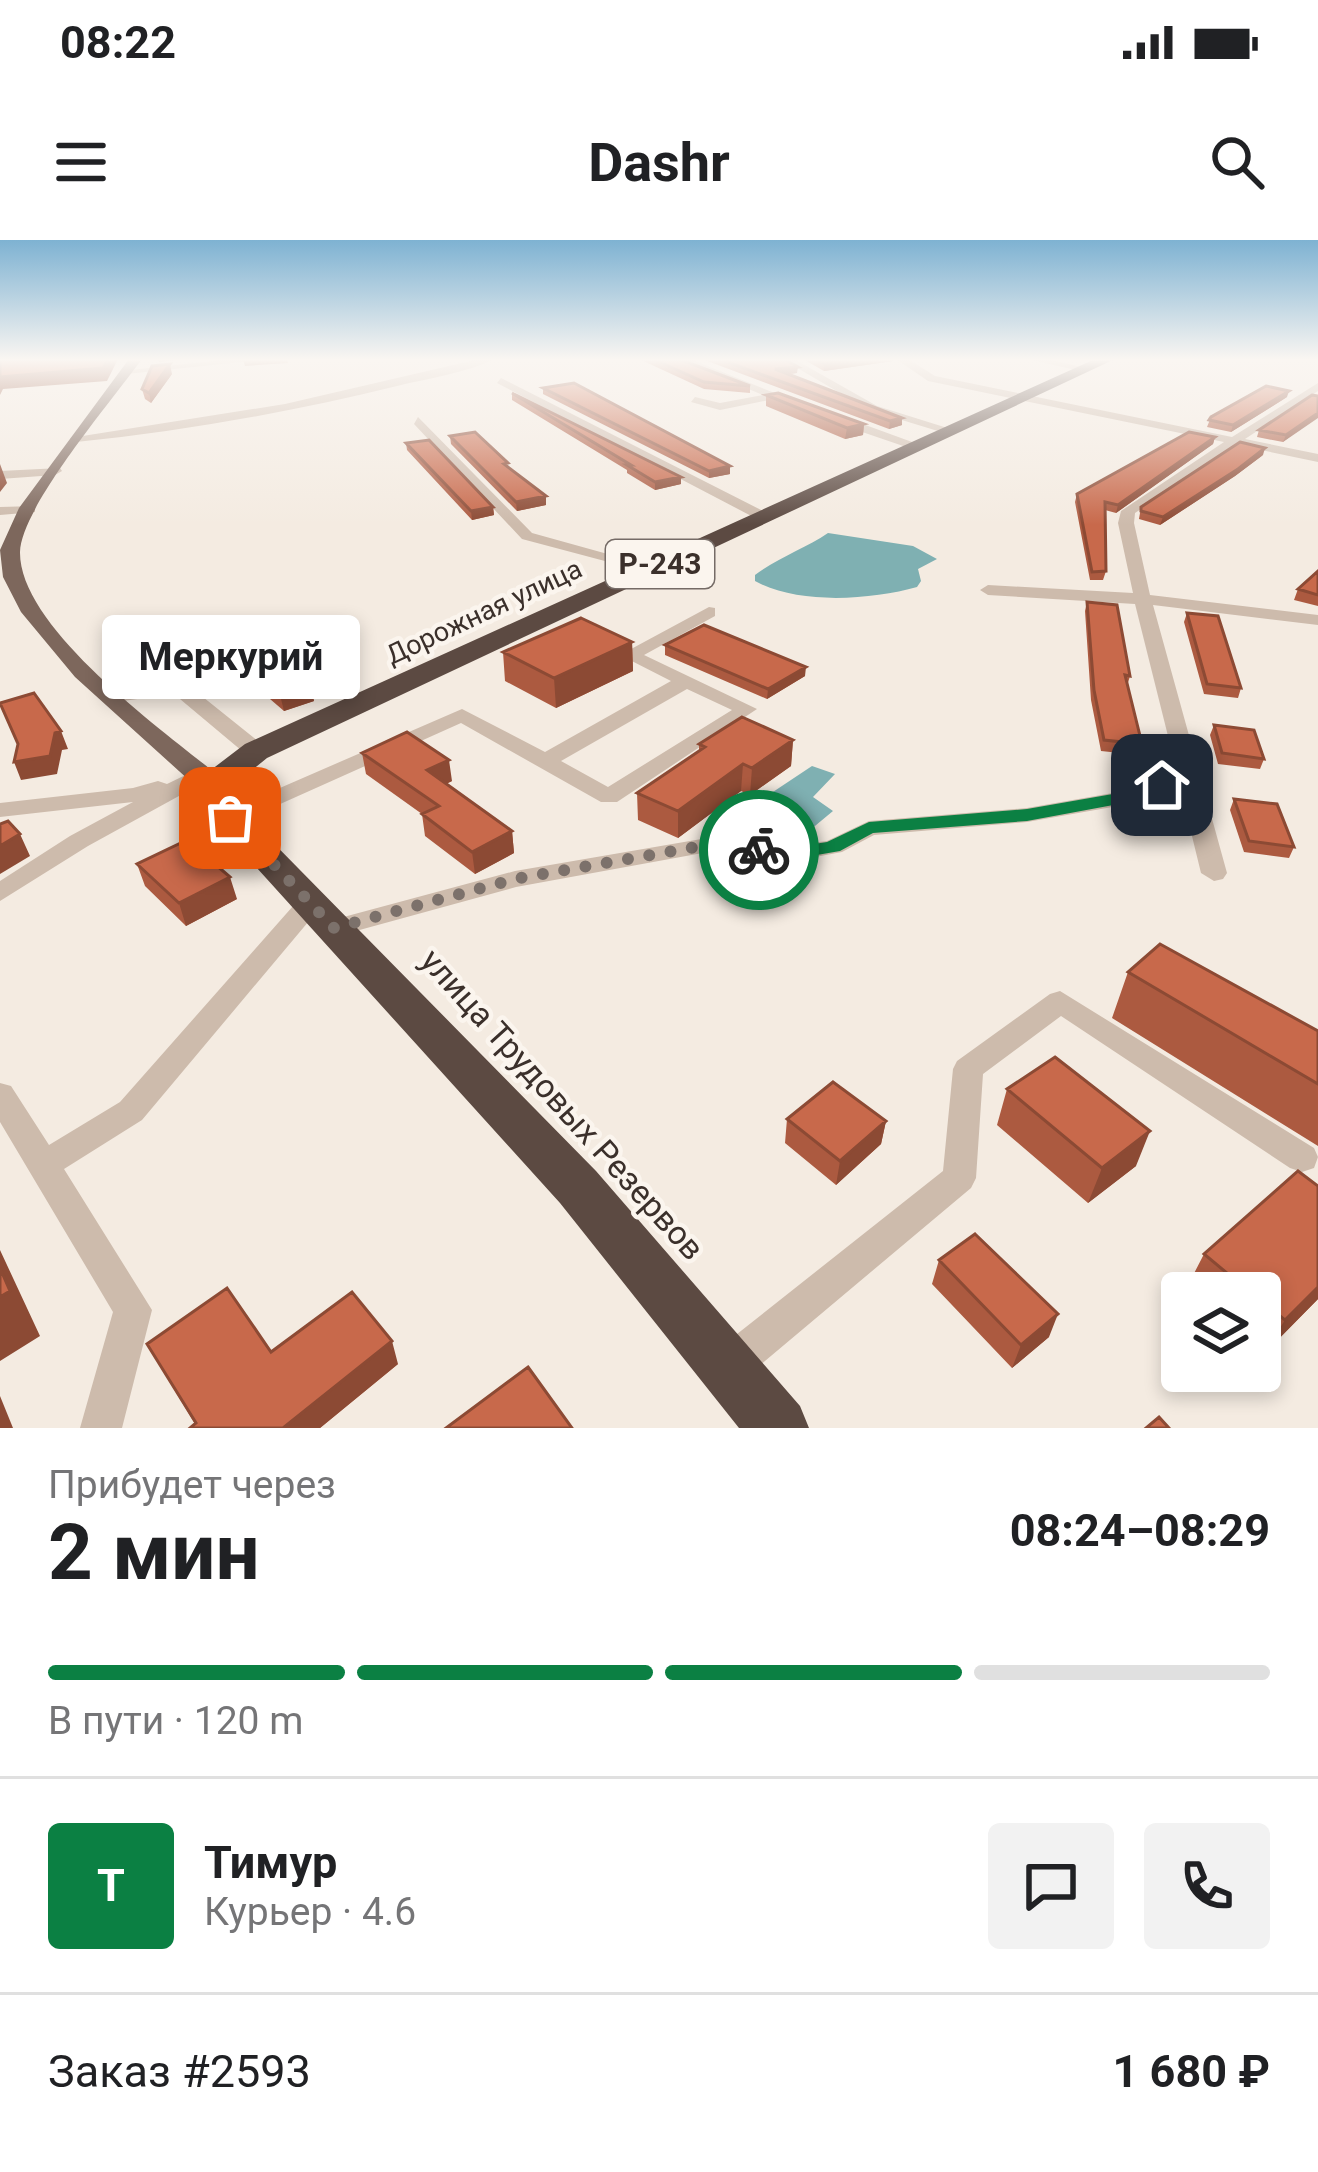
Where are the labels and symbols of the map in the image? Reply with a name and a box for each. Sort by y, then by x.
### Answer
road number: Р-243 [606,540,714,588]
street label: Дорожная улица [381,553,587,671]
callout: Меркурий [101,614,359,698]
pin [1111,734,1213,836]
pin [179,767,281,869]
courier [699,790,819,910]
street label: улица Трудовых Резервов [413,941,712,1268]

